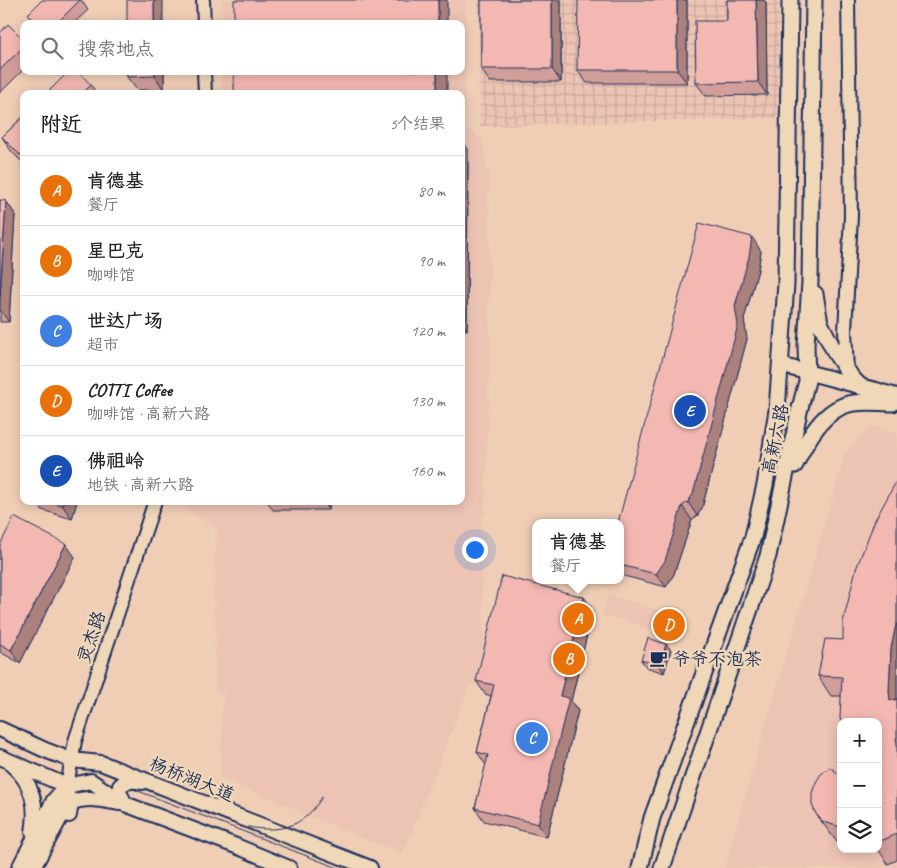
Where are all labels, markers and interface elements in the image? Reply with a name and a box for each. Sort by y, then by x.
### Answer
search box [20,20,465,75]
icon: search [38,34,66,62]
text: 搜索地点 [78,37,154,61]
text: 附近 [40,111,82,137]
text: 5个结果 [390,114,445,134]
text: 肯德基 [87,169,144,193]
text: A [52,181,60,201]
text: 80 m [418,181,445,201]
text: 餐厅 [87,195,119,215]
text: 星巴克 [87,239,144,263]
text: B [52,251,60,271]
text: 90 m [418,251,445,271]
text: 咖啡馆 [87,265,135,285]
text: 世达广场 [87,309,163,333]
text: C [52,321,60,341]
text: 120 m [411,321,445,341]
text: 超市 [87,335,119,355]
text: COTTI Coffee [87,378,172,402]
text: D [51,391,61,411]
text: 130 m [411,391,445,411]
pin: E [674,392,706,430]
street label: 高新六路 [757,401,793,477]
text: 咖啡馆 · 高新六路 [87,404,210,424]
text: 佛祖岭 [87,449,144,473]
text: E [52,461,60,481]
text: 160 m [411,461,445,481]
text: 地铁 · 高新六路 [87,475,194,495]
popup [532,519,624,584]
text: 肯德基 [549,530,607,554]
your location [462,537,488,563]
text: 餐厅 [549,556,582,576]
pin: A [562,600,594,638]
pin: D [653,606,685,644]
street label: 灵杰路 [72,608,110,666]
pin: B [553,640,585,678]
place label: 爷爷不泡茶 [672,648,762,670]
cafe icon: 爷爷不泡茶 [648,649,668,669]
map controls [837,718,882,853]
button: + [837,718,882,763]
pin: C [516,719,548,757]
street label: 杨桥湖大道 [146,752,238,806]
button: − [837,763,882,808]
button: layers [837,808,882,853]

